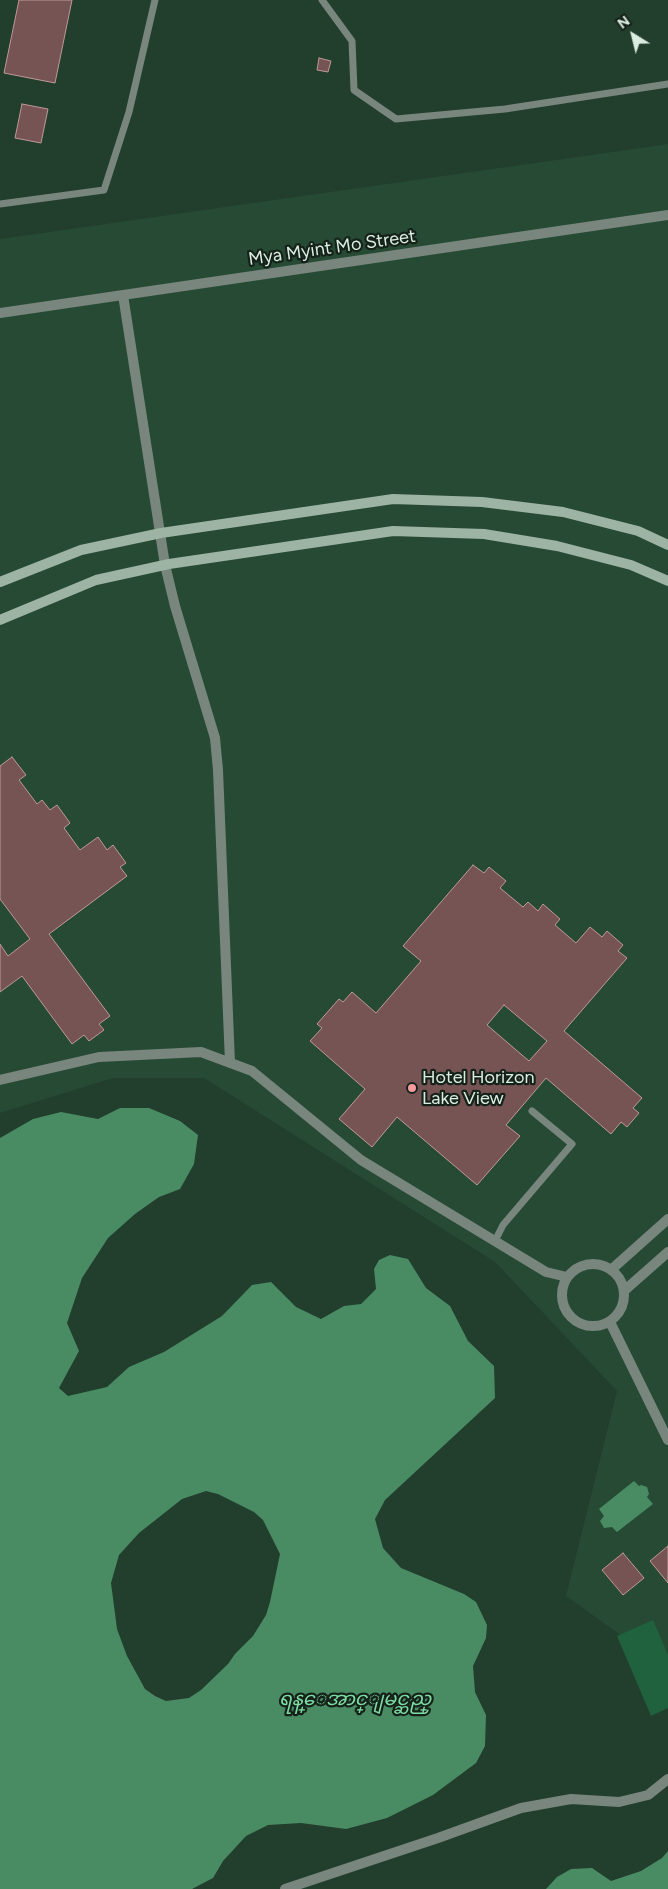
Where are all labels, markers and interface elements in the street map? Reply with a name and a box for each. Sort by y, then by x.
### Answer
north arrow [608,10,658,60]
text: N [615,12,633,33]
street label: Mya Myint Mo Street [247,226,417,270]
place label: Hotel Horizon Lake View [422,1067,534,1110]
marker: Hotel Horizon Lake View [406,1082,418,1094]
water label: ရန္ေအာင္ျမင္ဆည္ [279,1688,431,1710]

